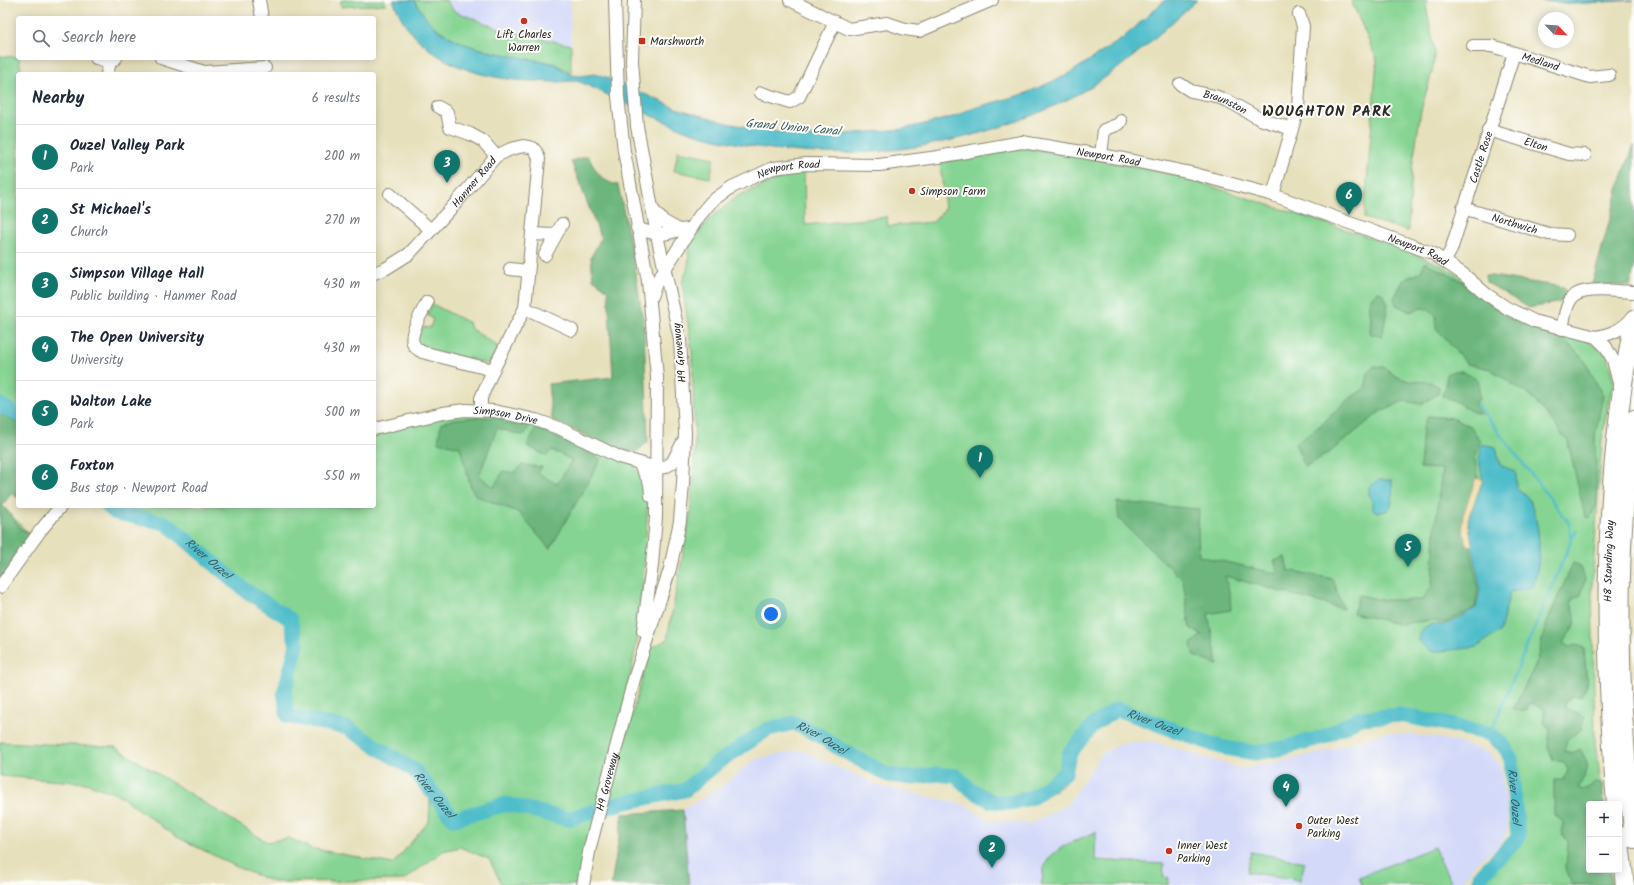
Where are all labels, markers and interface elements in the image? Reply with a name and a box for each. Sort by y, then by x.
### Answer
north arrow [1538,12,1574,48]
search box [16,16,376,60]
marker: Lift Charles Warren [519,16,529,26]
text: Search here [62,26,136,50]
place label: Lift Charles Warren [496,26,552,57]
icon: search [30,27,52,49]
place label: Marshworth [650,33,704,51]
marker: Marshworth [637,36,647,46]
street label: Medland [1519,48,1562,77]
text: Nearby [32,85,84,112]
street label: Braunston [1201,86,1250,120]
text: 6 results [312,88,360,109]
district label: WOUGHTON PARK [1262,100,1392,124]
water label: Grand Union Canal [745,114,843,141]
street label: Castle Rose [1465,129,1498,186]
street label: Elton [1521,133,1550,157]
text: Ouzel Valley Park [70,134,184,158]
street label: Newport Road [1075,143,1142,172]
text: 1 [43,146,47,167]
text: 200 m [324,146,360,167]
pin: 3 [434,150,460,183]
street label: Hanmer Road [448,153,502,212]
street label: Newport Road [754,156,821,184]
text: Park [70,158,94,179]
pin: 6 [1336,182,1362,215]
place label: Simpson Farm [920,183,986,201]
marker: Simpson Farm [907,186,917,196]
text: St Michael's [70,198,151,222]
street label: Northwich [1489,209,1540,240]
text: 2 [41,210,49,231]
text: 270 m [324,210,360,231]
text: Church [70,222,108,243]
street label: Newport Road [1385,230,1452,272]
text: Simpson Village Hall [70,262,204,286]
text: 3 [41,274,49,295]
text: 430 m [323,274,360,295]
text: Public building · Hanmer Road [70,286,236,307]
street label: H9 Groveway [668,321,692,384]
text: The Open University [70,326,204,350]
text: 4 [41,338,49,359]
text: 430 m [323,338,360,359]
text: University [70,350,123,371]
text: Walton Lake [70,390,152,414]
text: 5 [42,402,48,423]
text: 500 m [324,402,360,423]
street label: Simpson Drive [473,402,539,430]
text: Park [70,414,94,435]
pin: 1 [967,445,993,478]
text: Foxton [70,454,114,478]
text: 6 [41,466,49,487]
text: 550 m [324,466,360,487]
text: Bus stop · Newport Road [70,478,208,499]
street label: H8 Standing Way [1600,519,1620,602]
water label: River Ouzel [180,534,237,586]
pin: 5 [1395,534,1421,567]
your location [761,604,781,624]
water label: River Ouzel [1124,704,1185,742]
water label: River Ouzel [793,716,852,762]
street label: H9 Groveway [592,750,625,813]
water label: River Ouzel [409,767,460,824]
water label: River Ouzel [1502,768,1526,828]
pin: 4 [1273,774,1299,807]
map controls [1586,801,1622,873]
button: + [1586,801,1622,837]
place label: Outer West Parking [1307,812,1360,843]
marker: Outer West Parking [1294,821,1304,831]
pin: 2 [979,835,1005,868]
place label: Inner West Parking [1177,837,1228,868]
button: − [1586,837,1622,873]
marker: Inner West Parking [1164,846,1174,856]

